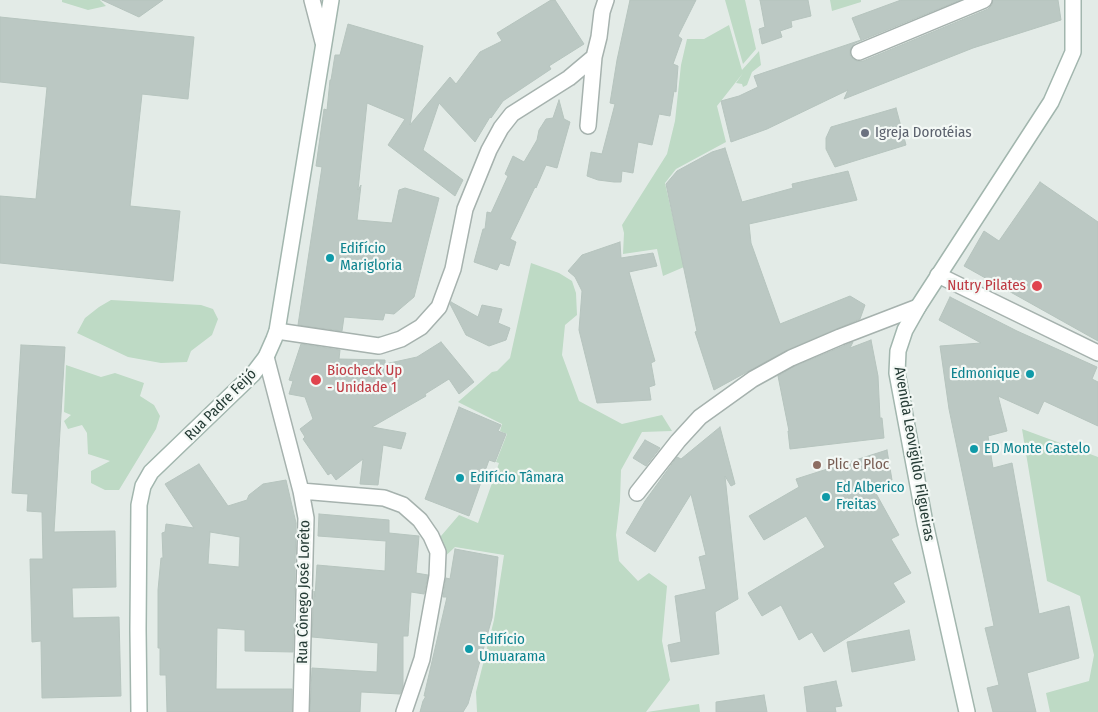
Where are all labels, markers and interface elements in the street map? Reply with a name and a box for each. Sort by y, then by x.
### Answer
place label: Igreja Dorotéias [875,124,972,142]
marker: Igreja Dorotéias [859,127,871,139]
place label: Edifício Marigloria [340,240,402,275]
marker: Edifício Marigloria [324,252,336,264]
place label: Nutry Pilates [947,277,1026,295]
marker: Nutry Pilates [1030,279,1044,293]
place label: Biocheck Up - Unidade 1 [327,362,402,397]
street label: Rua Padre Feijó [181,365,261,445]
street label: Avenida Leovigildo Filgueiras [890,365,938,543]
place label: Edmonique [951,365,1020,383]
marker: Edmonique [1024,368,1036,380]
marker: Biocheck Up - Unidade 1 [309,373,323,387]
place label: ED Monte Castelo [984,440,1090,458]
marker: ED Monte Castelo [968,443,980,455]
place label: Plic e Ploc [827,456,889,474]
marker: Plic e Ploc [811,459,823,471]
place label: Edifício Tâmara [470,469,564,487]
marker: Edifício Tâmara [454,472,466,484]
place label: Ed Alberico Freitas [836,479,905,514]
marker: Ed Alberico Freitas [820,491,832,503]
street label: Rua Cônego José Lorêto [294,520,314,664]
place label: Edifício Umuarama [479,631,546,666]
marker: Edifício Umuarama [463,643,475,655]

